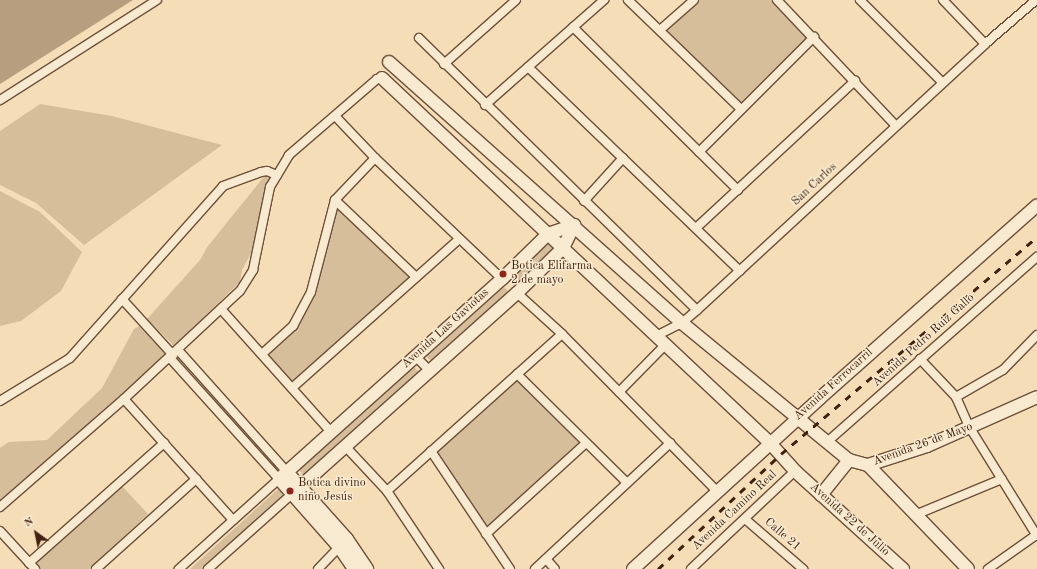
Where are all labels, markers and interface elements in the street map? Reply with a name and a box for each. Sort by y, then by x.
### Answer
street label: San Carlos [789,160,841,210]
place label: Botica Elifarma 2 de mayo [511,260,592,288]
marker: Botica Elifarma 2 de mayo [498,269,508,279]
street label: Avenida Las Gaviotas [399,286,493,372]
street label: Avenida Pedro Ruiz Gallo [870,291,978,391]
street label: Avenida Ferrocarril [792,346,876,424]
street label: Avenida 26 de Mayo [871,420,975,470]
street label: Avenida Camino Real [690,468,780,554]
place label: Botica divino niño Jesús [298,477,366,505]
street label: Avenida 22 de Julio [806,480,892,560]
marker: Botica divino niño Jesús [285,486,295,496]
north arrow [16,513,56,553]
street label: Calle 21 [761,515,803,555]
text: N [23,516,36,529]

